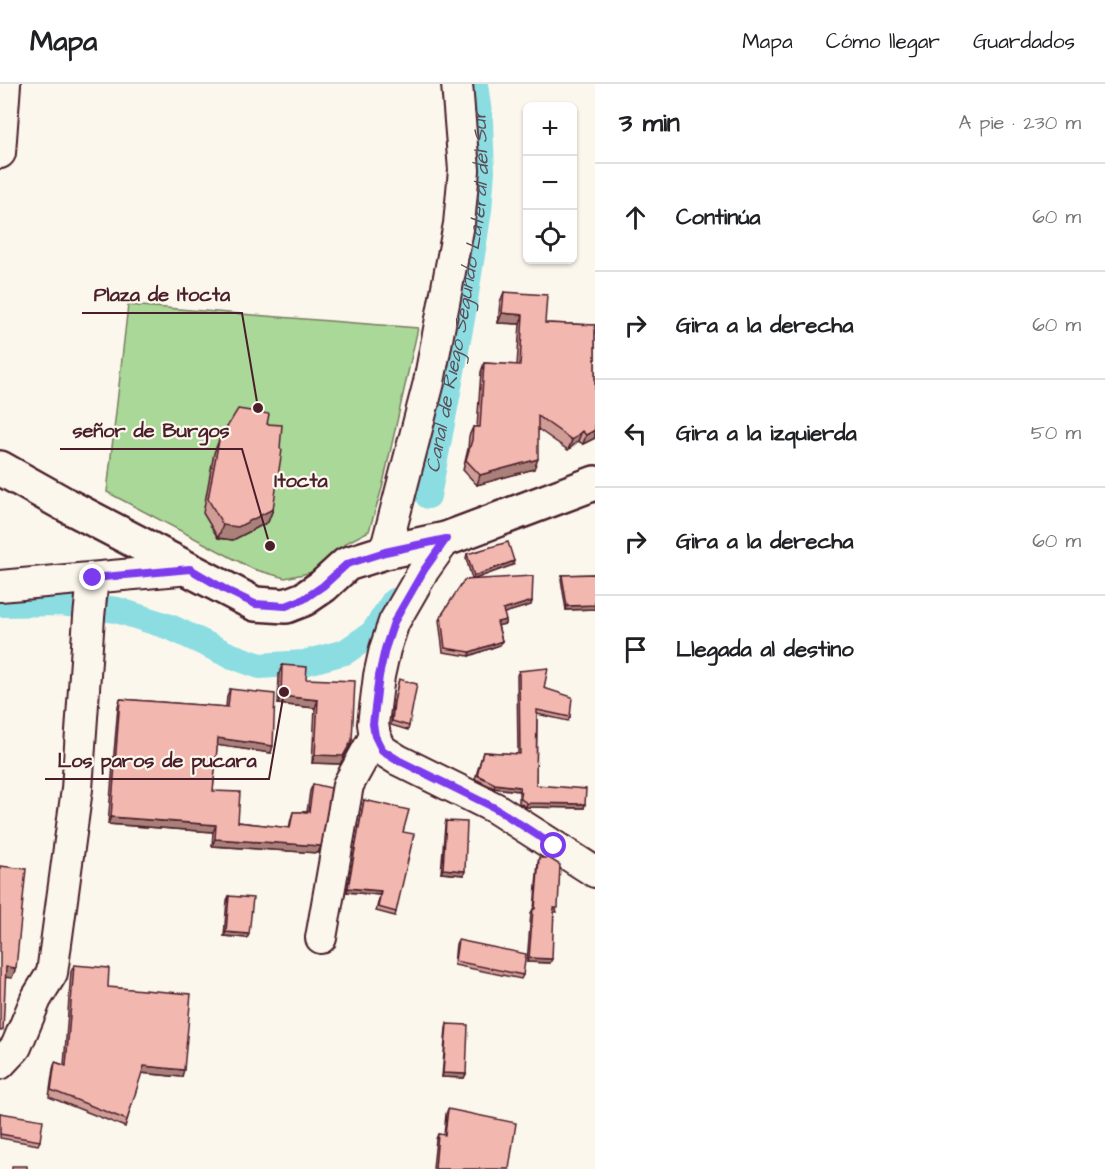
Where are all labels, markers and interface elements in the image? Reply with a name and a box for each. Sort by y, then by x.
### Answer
text: Mapa [30,22,97,61]
text: Mapa [742,27,793,56]
text: Cómo llegar [826,27,940,56]
text: Guardados [973,27,1075,56]
map controls [523,102,577,264]
button: + [523,102,577,156]
water label: Canal de Riego Segundo Lateral del Sur [419,105,496,475]
text: 3 min [619,105,680,141]
text: A pie · 230 m [959,109,1081,137]
button: − [523,156,577,210]
icon: ahead [619,201,652,234]
text: Continúa [676,202,761,233]
text: 60 m [1032,203,1081,231]
button: locate [523,210,577,264]
callout: Plaza de Itocta [82,275,242,313]
text: Plaza de Itocta [94,281,231,309]
icon: right [619,309,652,342]
text: Gira a la derecha [676,310,853,341]
text: 60 m [1032,311,1081,339]
callout: señor de Burgos [60,411,242,449]
text: señor de Burgos [72,417,230,446]
icon: left [619,417,652,450]
text: Gira a la izquierda [676,418,857,449]
text: 50 m [1031,419,1081,447]
district label: Itocta [274,467,328,495]
icon: right [619,525,652,558]
text: Gira a la derecha [676,526,853,557]
text: 60 m [1032,527,1081,555]
route end [79,564,105,590]
icon: arrive [619,633,652,666]
text: Llegada al destino [676,634,854,665]
callout: Los paros de pucara [45,741,269,779]
text: Los paros de pucara [57,747,257,775]
route start [540,832,566,858]

